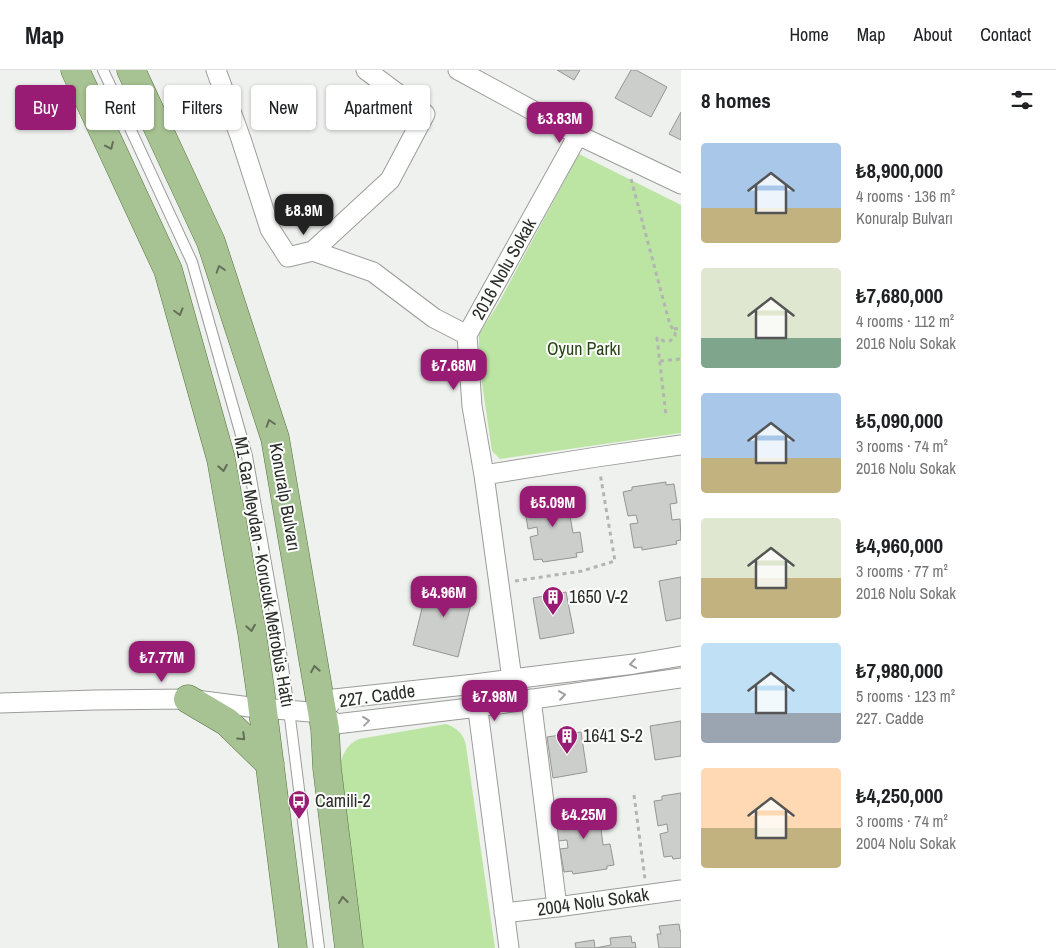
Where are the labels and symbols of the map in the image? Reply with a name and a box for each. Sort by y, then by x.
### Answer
pin: ₺3.83M [519,102,601,144]
one-way arrow [103,141,114,150]
pin: ₺8.9M [269,194,339,236]
street label: 2016 Nolu Sokak [465,213,542,324]
one-way arrow [215,265,225,273]
one-way arrow [174,307,184,315]
park label: Oyun Parkı [547,336,621,361]
pin: ₺7.68M [413,348,495,391]
one-way arrow [266,419,276,428]
street label: M1 Gar Meydan - Korucuk Metrobüs Hattı [228,435,301,709]
street label: Konuralp Bulvarı [264,441,307,553]
one-way arrow [217,464,227,473]
pin: ₺5.09M [512,486,594,528]
pin: ₺4.96M [403,576,485,618]
place label: 1650 V-2 [569,584,628,609]
building icon: 1650 V-2 [541,585,565,616]
one-way arrow [245,624,255,633]
pin: ₺7.77M [121,640,203,683]
one-way arrow [629,658,637,669]
one-way arrow [310,665,320,673]
street label: 227. Cadde [337,678,416,713]
pin: ₺7.98M [454,680,536,722]
one-way arrow [558,690,566,701]
one-way arrow [363,716,371,727]
place label: 1641 S-2 [583,723,643,748]
building icon: 1641 S-2 [555,724,579,755]
one-way arrow [237,731,246,740]
place label: Camili-2 [315,788,371,813]
bus stop icon: Camili-2 [287,789,311,820]
pin: ₺4.25M [543,798,625,840]
street label: 2004 Nolu Sokak [536,881,651,922]
one-way arrow [338,895,349,903]

